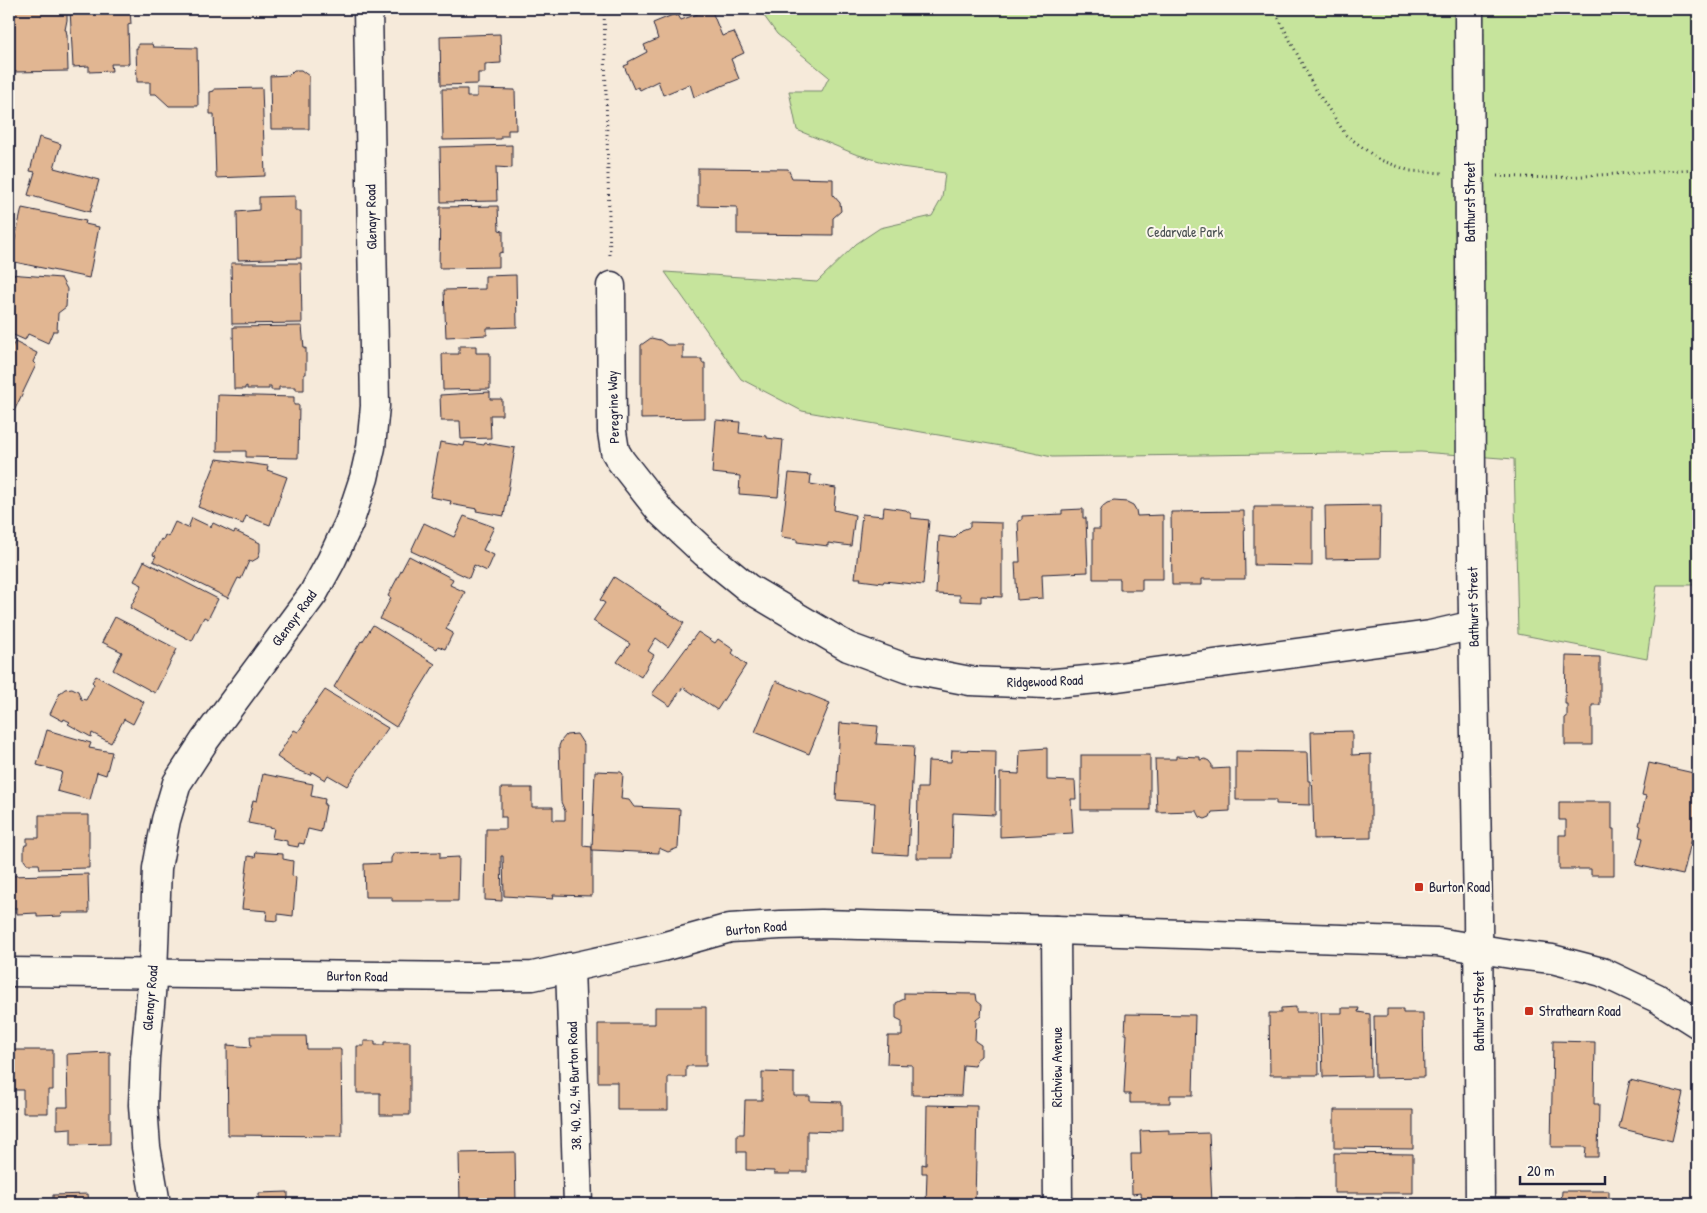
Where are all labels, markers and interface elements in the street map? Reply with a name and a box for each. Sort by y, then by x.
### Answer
street label: Bathurst Street [1460,162,1479,242]
street label: Glenayr Road [360,184,382,250]
park label: Cedarvale Park [1147,222,1223,241]
street label: Peregrine Way [602,370,624,444]
street label: Bathurst Street [1462,567,1483,647]
street label: Glenayr Road [267,585,322,650]
street label: Ridgewood Road [1007,670,1084,692]
place label: Burton Road [1429,877,1491,896]
marker: Burton Road [1413,881,1425,893]
street label: Burton Road [725,915,788,940]
street label: Glenayr Road [137,964,163,1031]
street label: Burton Road [326,965,388,986]
street label: Bathurst Street [1469,971,1488,1051]
place label: Strathearn Road [1539,1001,1621,1020]
marker: Strathearn Road [1523,1005,1535,1017]
street label: 38, 40, 42, 44 Burton Road [562,1021,585,1151]
street label: Richview Avenue [1047,1026,1066,1107]
scale bar [1520,1153,1604,1185]
text: 20 m [1527,1160,1554,1181]

